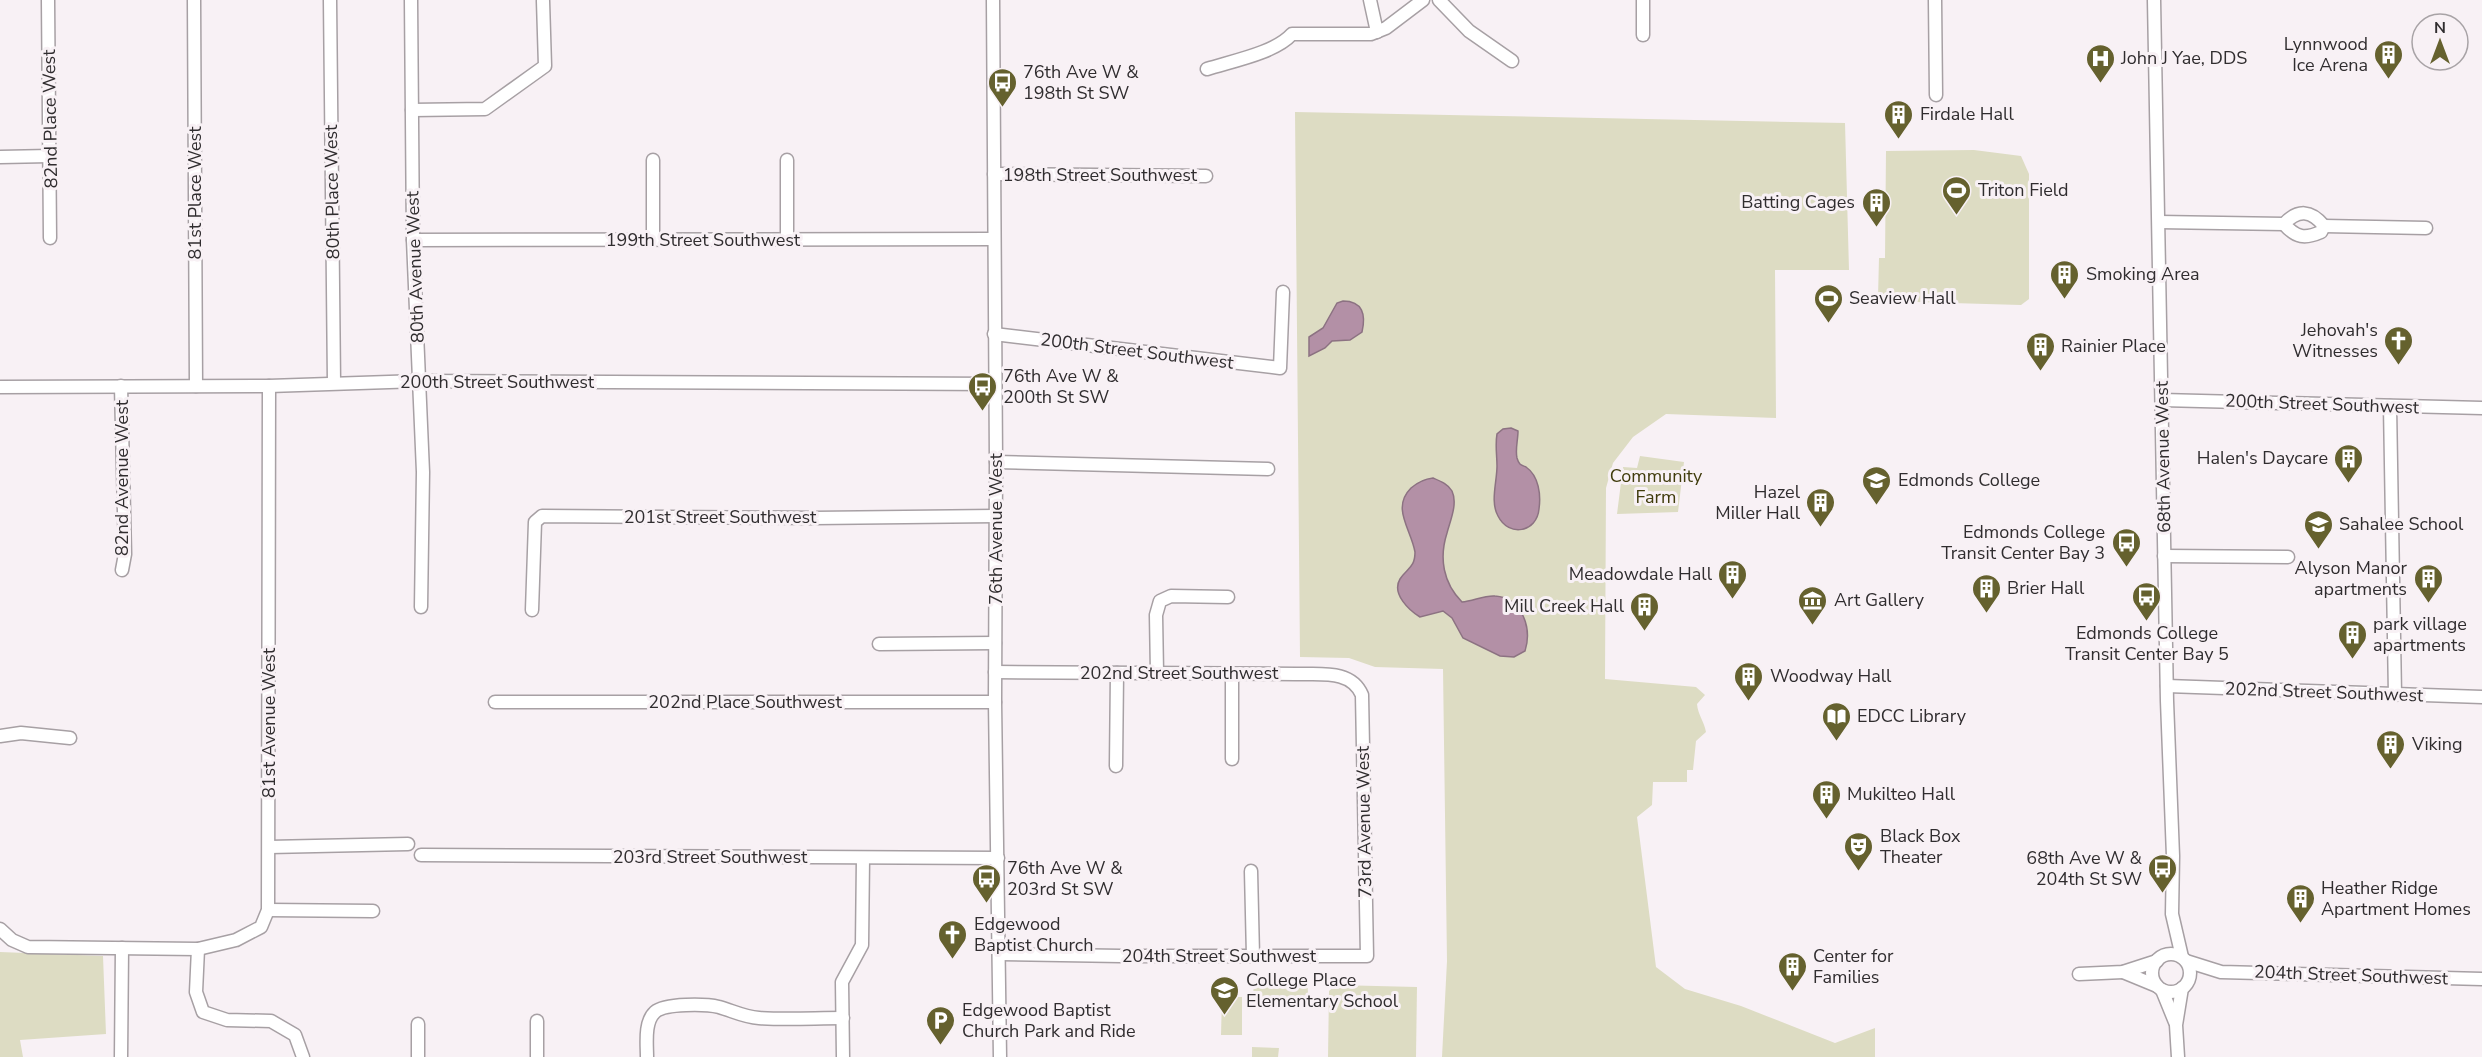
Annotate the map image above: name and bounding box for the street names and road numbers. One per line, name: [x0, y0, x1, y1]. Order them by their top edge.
street label: 82nd Place West: [37, 49, 63, 189]
street label: 80th Place West: [319, 124, 345, 259]
street label: 81st Place West: [183, 126, 207, 259]
street label: 198th Street Southwest: [1003, 163, 1198, 187]
street label: 80th Avenue West: [400, 190, 430, 343]
street label: 199th Street Southwest: [606, 228, 801, 252]
street label: 200th Street Southwest: [1039, 327, 1236, 375]
street label: 200th Street Southwest: [400, 370, 595, 394]
street label: 68th Avenue West: [2150, 380, 2176, 533]
street label: 200th Street Southwest: [2224, 389, 2420, 419]
street label: 82nd Avenue West: [110, 399, 134, 556]
street label: 76th Avenue West: [984, 452, 1008, 605]
street label: 201st Street Southwest: [624, 505, 817, 529]
street label: 81st Avenue West: [257, 647, 281, 798]
street label: 202nd Street Southwest: [1080, 661, 1279, 685]
street label: 202nd Street Southwest: [2224, 677, 2424, 707]
street label: 202nd Place Southwest: [648, 690, 842, 714]
street label: 73rd Avenue West: [1351, 745, 1377, 898]
street label: 203rd Street Southwest: [613, 845, 808, 869]
street label: 204th Street Southwest: [1122, 944, 1317, 968]
street label: 204th Street Southwest: [2253, 960, 2449, 990]

